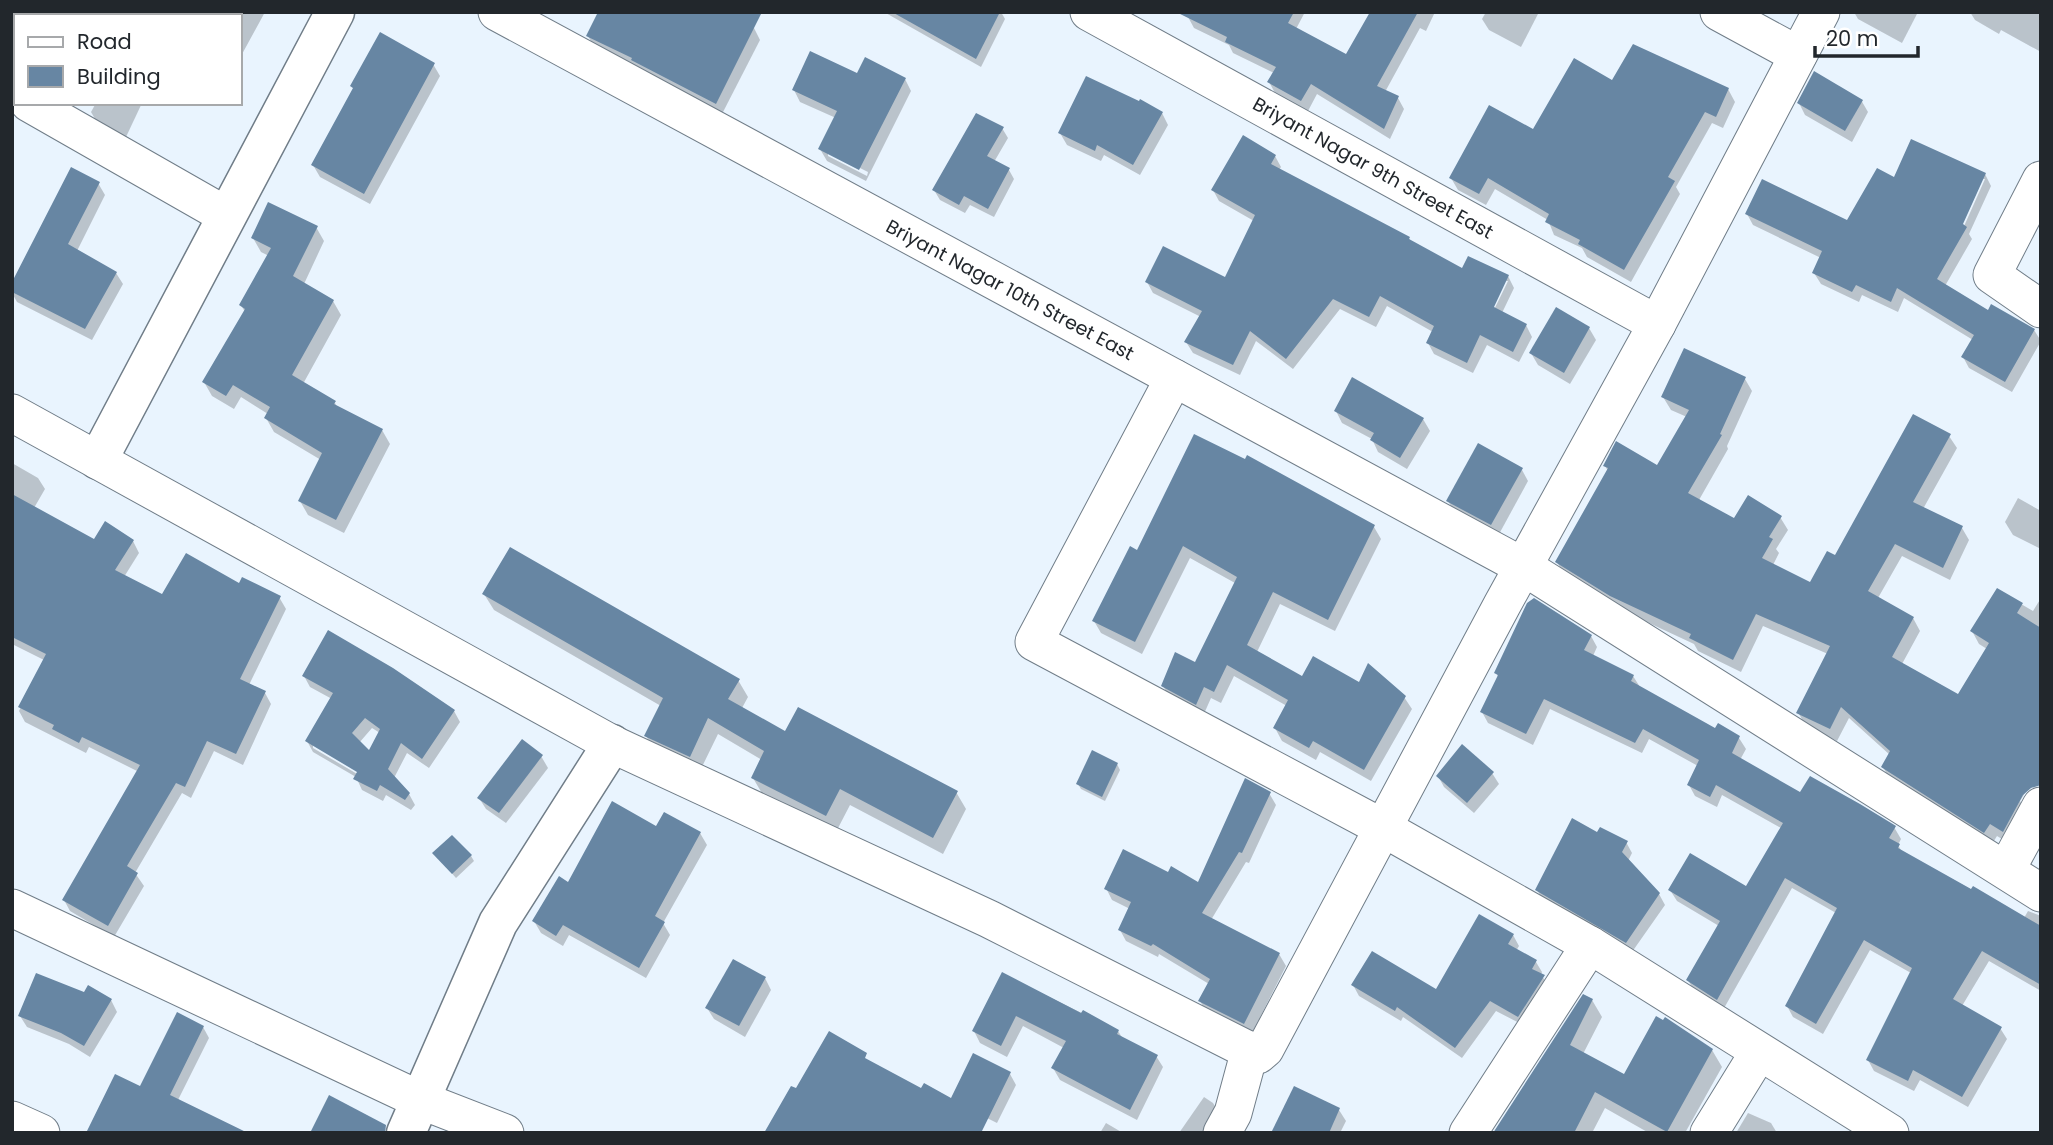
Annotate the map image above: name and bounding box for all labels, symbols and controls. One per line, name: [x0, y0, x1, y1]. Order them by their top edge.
legend: [14, 14, 242, 105]
scale bar: [1815, 14, 1918, 58]
text: 20 m: [1826, 24, 1879, 53]
text: Road: [77, 27, 132, 56]
text: Building: [77, 62, 161, 91]
street label: Briyant Nagar 9th Street East: [1248, 90, 1498, 246]
street label: Briyant Nagar 10th Street East: [881, 213, 1139, 367]

